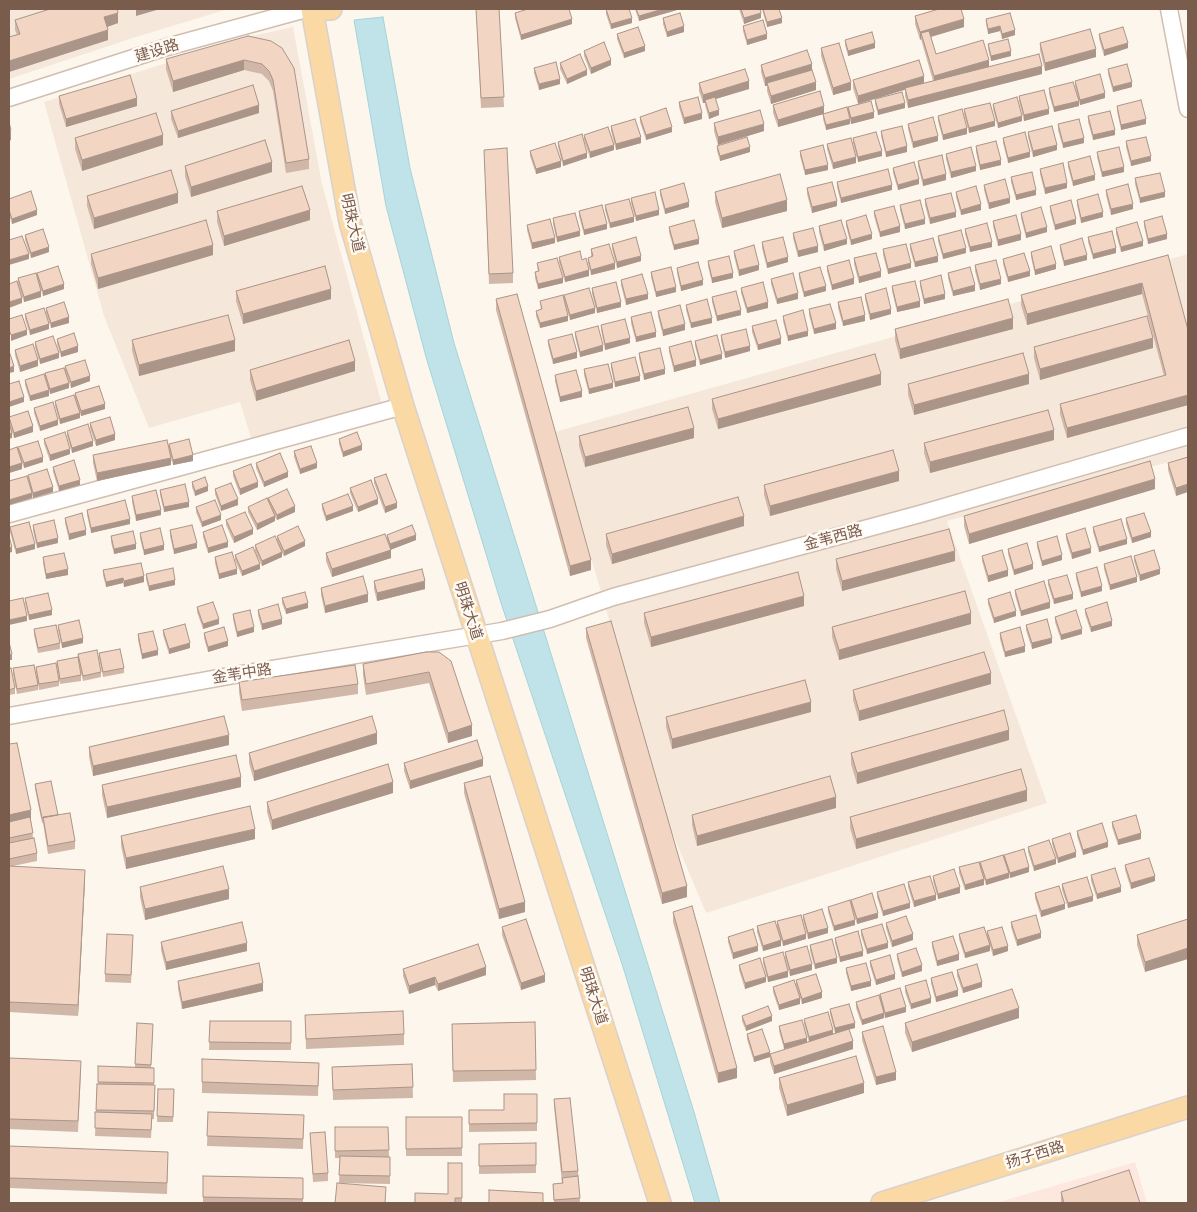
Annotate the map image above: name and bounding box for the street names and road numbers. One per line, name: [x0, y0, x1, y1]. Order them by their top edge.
street label: 建设路: [133, 36, 181, 66]
street label: 明珠大道: [336, 192, 368, 254]
street label: 金苇西路: [802, 522, 864, 554]
street label: 明珠大道: [450, 580, 486, 642]
street label: 金苇中路: [211, 660, 273, 688]
street label: 明珠大道: [575, 965, 611, 1027]
street label: 扬子西路: [1004, 1138, 1066, 1172]

